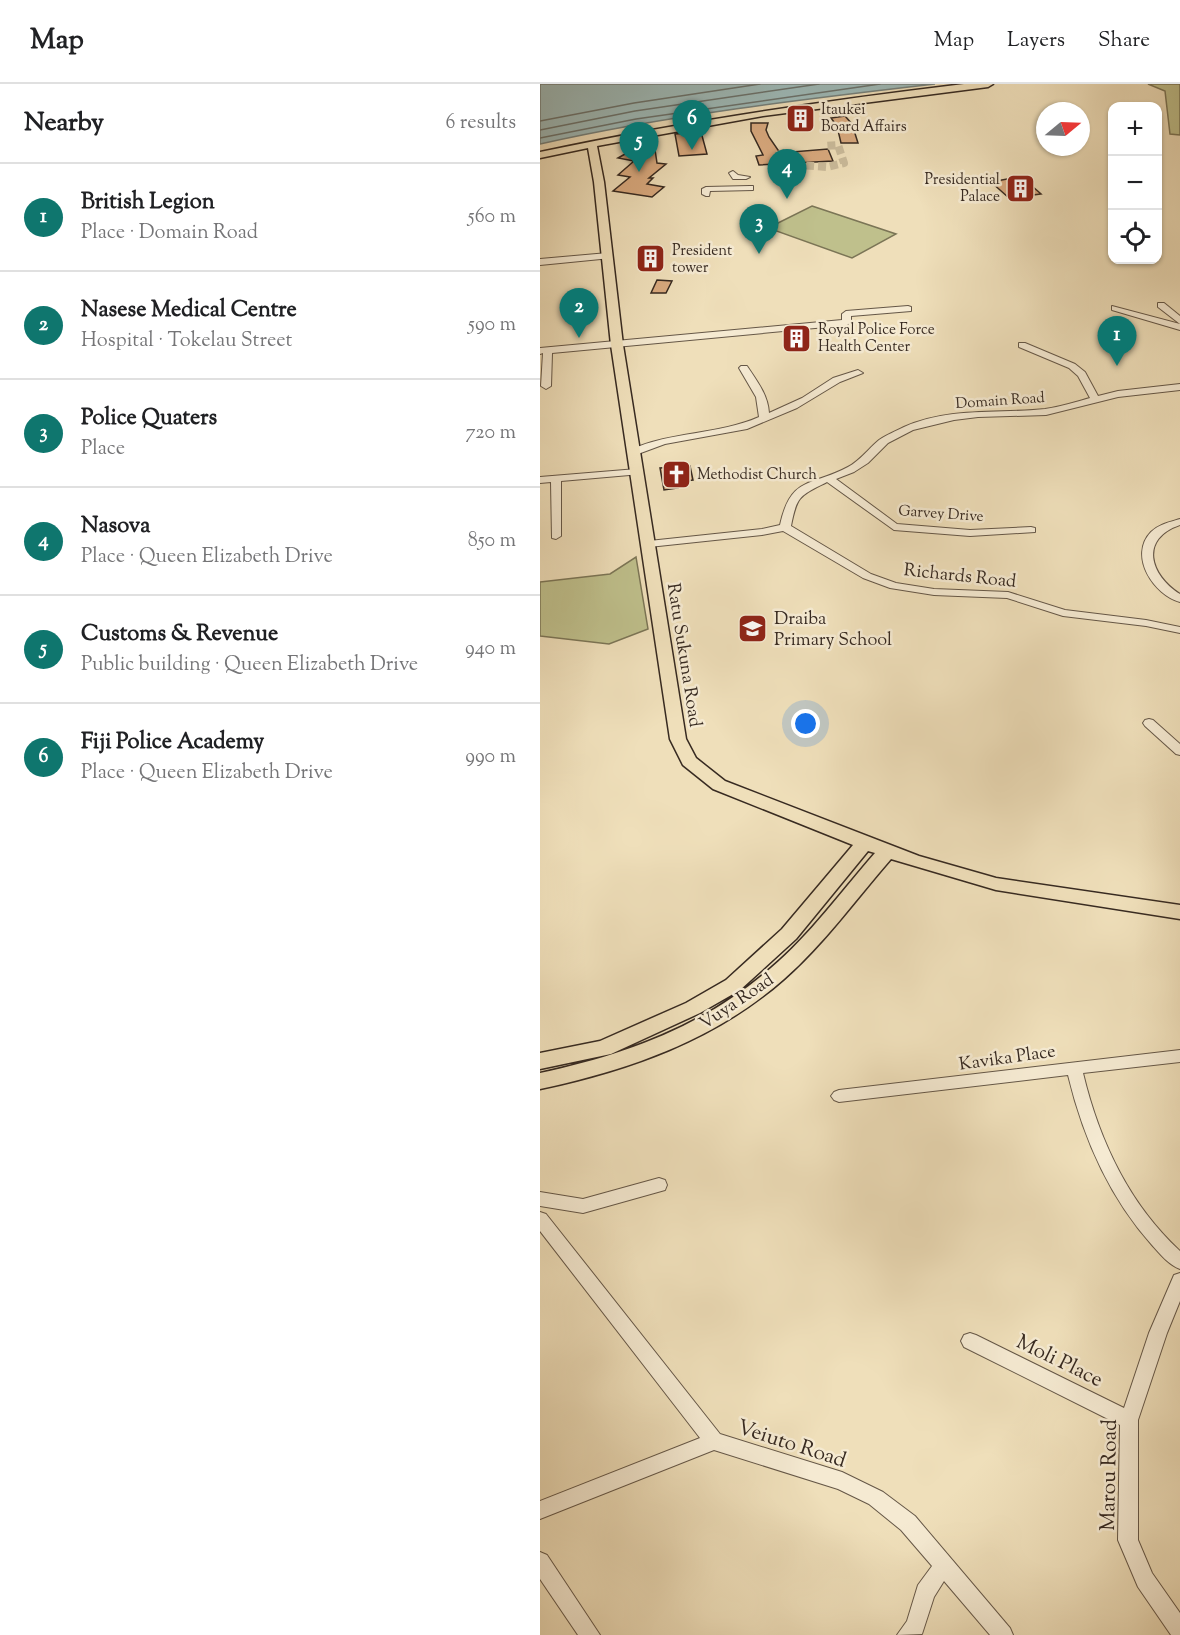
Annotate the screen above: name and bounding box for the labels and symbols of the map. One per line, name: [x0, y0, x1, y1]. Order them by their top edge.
pin: 6: [672, 100, 712, 150]
place label: Itaukei Board Affairs: [821, 100, 907, 138]
building icon: Itaukei Board Affairs: [784, 102, 816, 134]
north arrow: [1036, 102, 1090, 156]
pin: 5: [620, 122, 658, 172]
pin: 4: [768, 150, 806, 199]
place label: Presidential Palace: [925, 170, 1000, 208]
building icon: Presidential Palace: [1005, 172, 1037, 204]
pin: 3: [740, 204, 778, 254]
place label: President tower: [672, 241, 732, 279]
building icon: President tower: [635, 243, 667, 275]
pin: 2: [560, 288, 598, 338]
pin: 1: [1098, 316, 1136, 366]
place label: Royal Police Force Health Center: [818, 320, 935, 358]
building icon: Royal Police Force Health Center: [781, 322, 813, 354]
street label: Domain Road: [955, 388, 1046, 415]
church icon: Methodist Church: [660, 458, 692, 490]
place label: Methodist Church: [697, 465, 817, 486]
street label: Garvey Drive: [898, 501, 984, 528]
street label: Richards Road: [902, 558, 1017, 596]
street label: Ratu Sukuna Road: [659, 581, 707, 729]
place label: Draiba Primary School: [774, 607, 892, 654]
school or university icon: Draiba Primary School: [737, 612, 769, 644]
your location: [791, 709, 820, 738]
street label: Vuya Road: [694, 968, 780, 1037]
street label: Kavika Place: [957, 1039, 1057, 1079]
street label: Moli Place: [1011, 1328, 1108, 1396]
street label: Veiuto Road: [733, 1413, 850, 1477]
street label: Marou Road: [1094, 1419, 1126, 1531]

